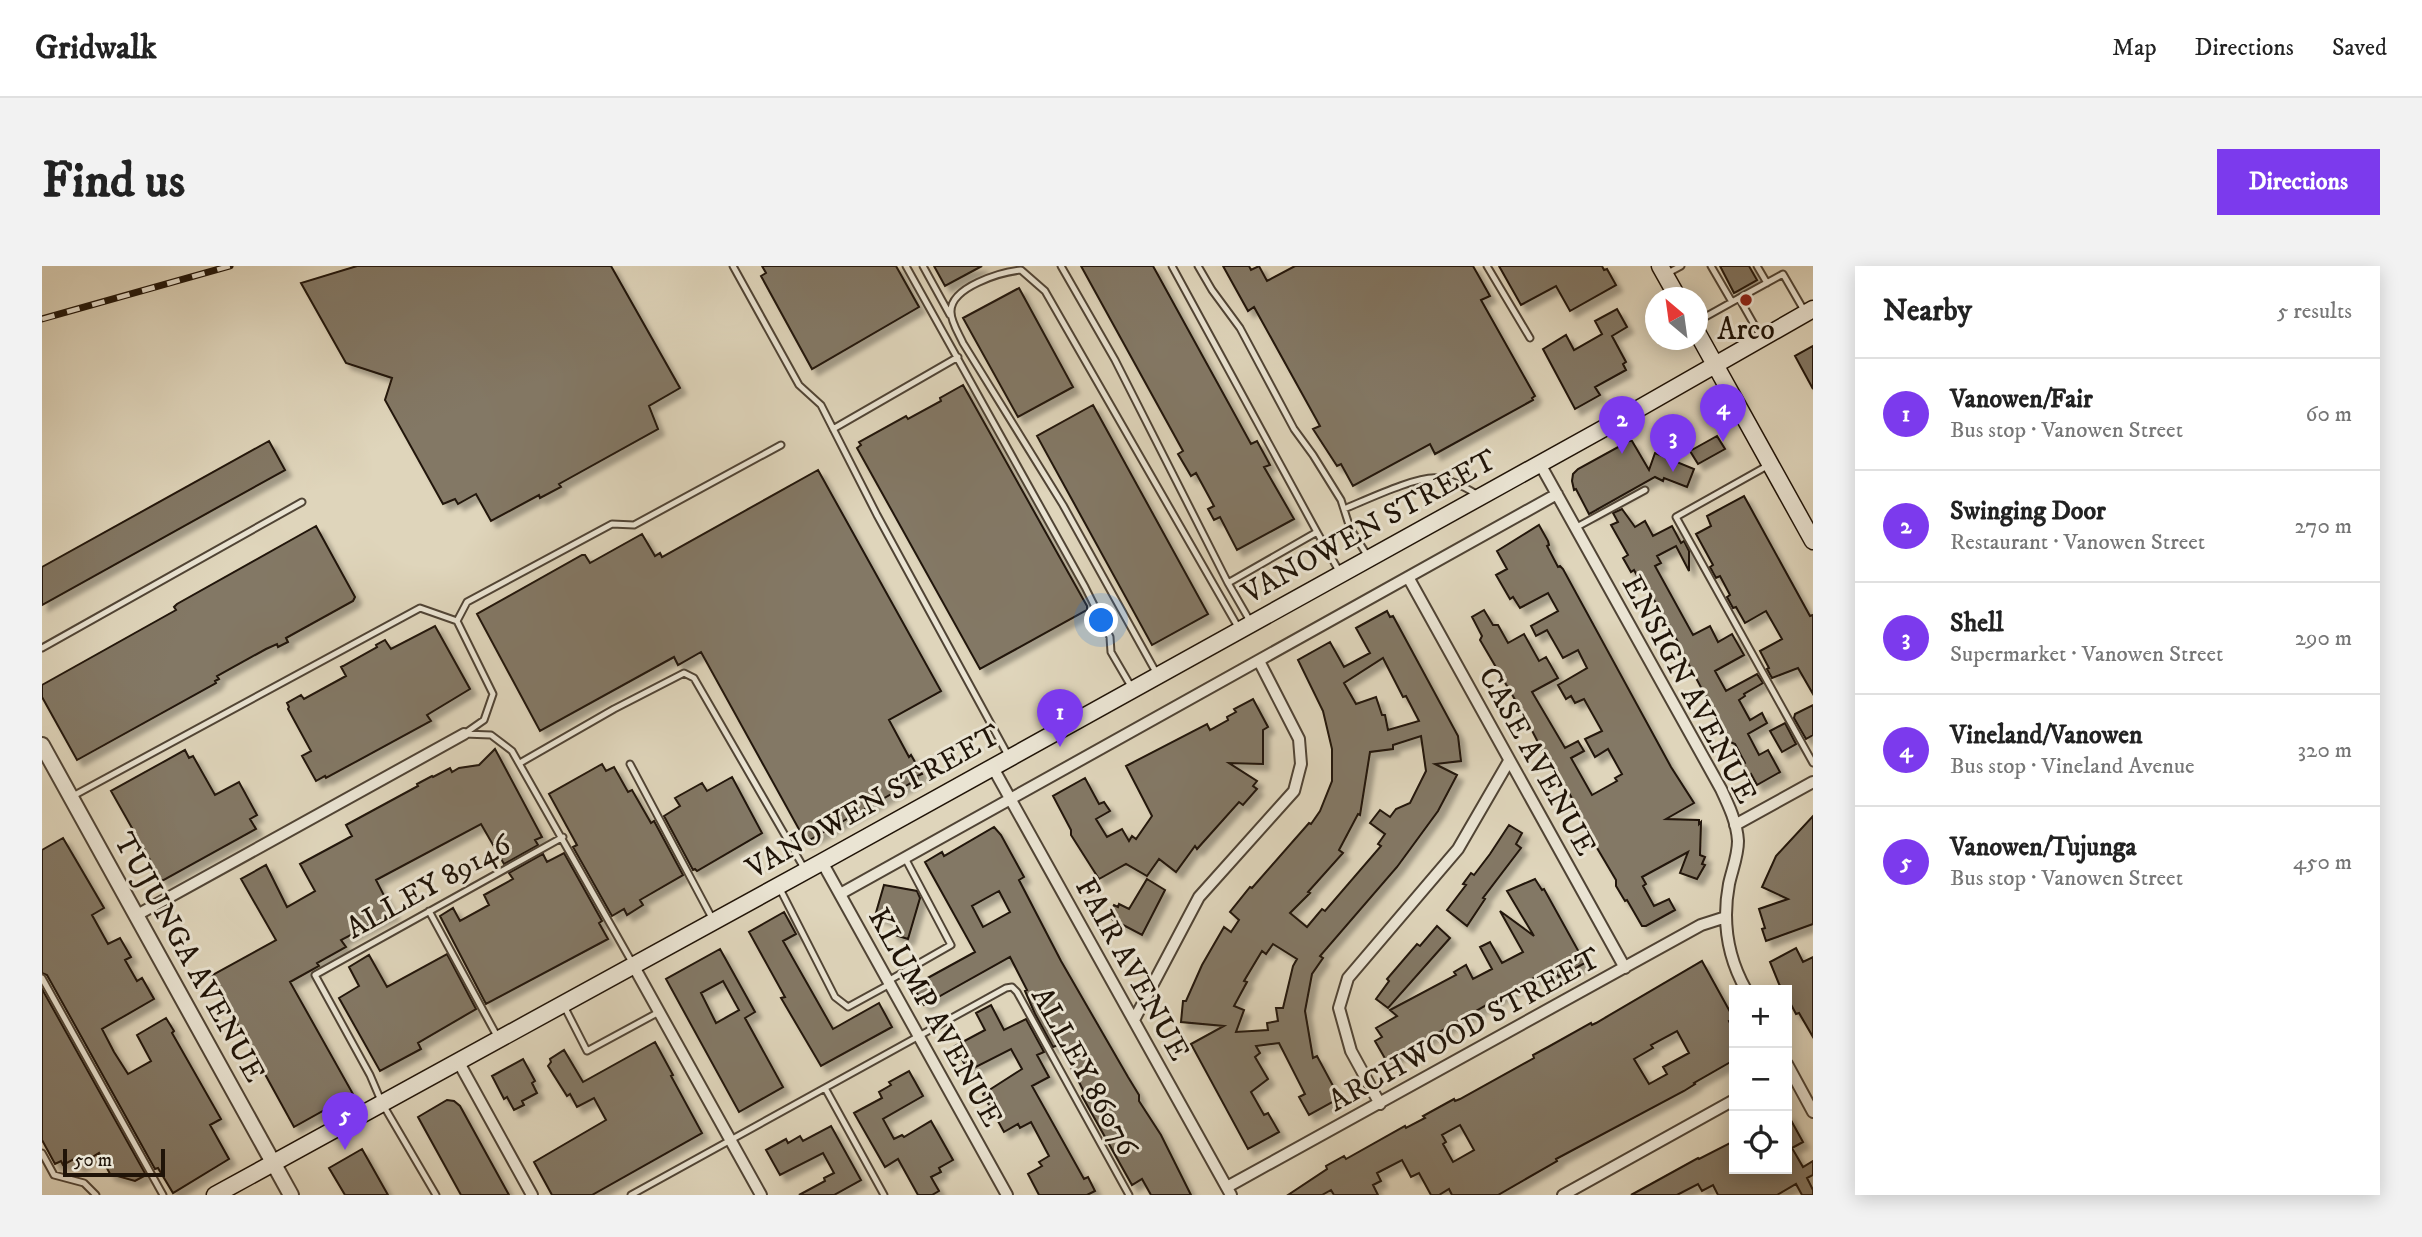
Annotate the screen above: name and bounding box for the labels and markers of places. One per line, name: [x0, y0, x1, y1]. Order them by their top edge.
marker: Arco: [1738, 292, 1754, 308]
place label: Arco: [1717, 312, 1775, 349]
pin: 4: [1700, 384, 1746, 442]
pin: 2: [1599, 396, 1645, 454]
pin: 3: [1650, 414, 1696, 472]
pin: 1: [1037, 689, 1083, 747]
pin: 5: [322, 1092, 368, 1150]

